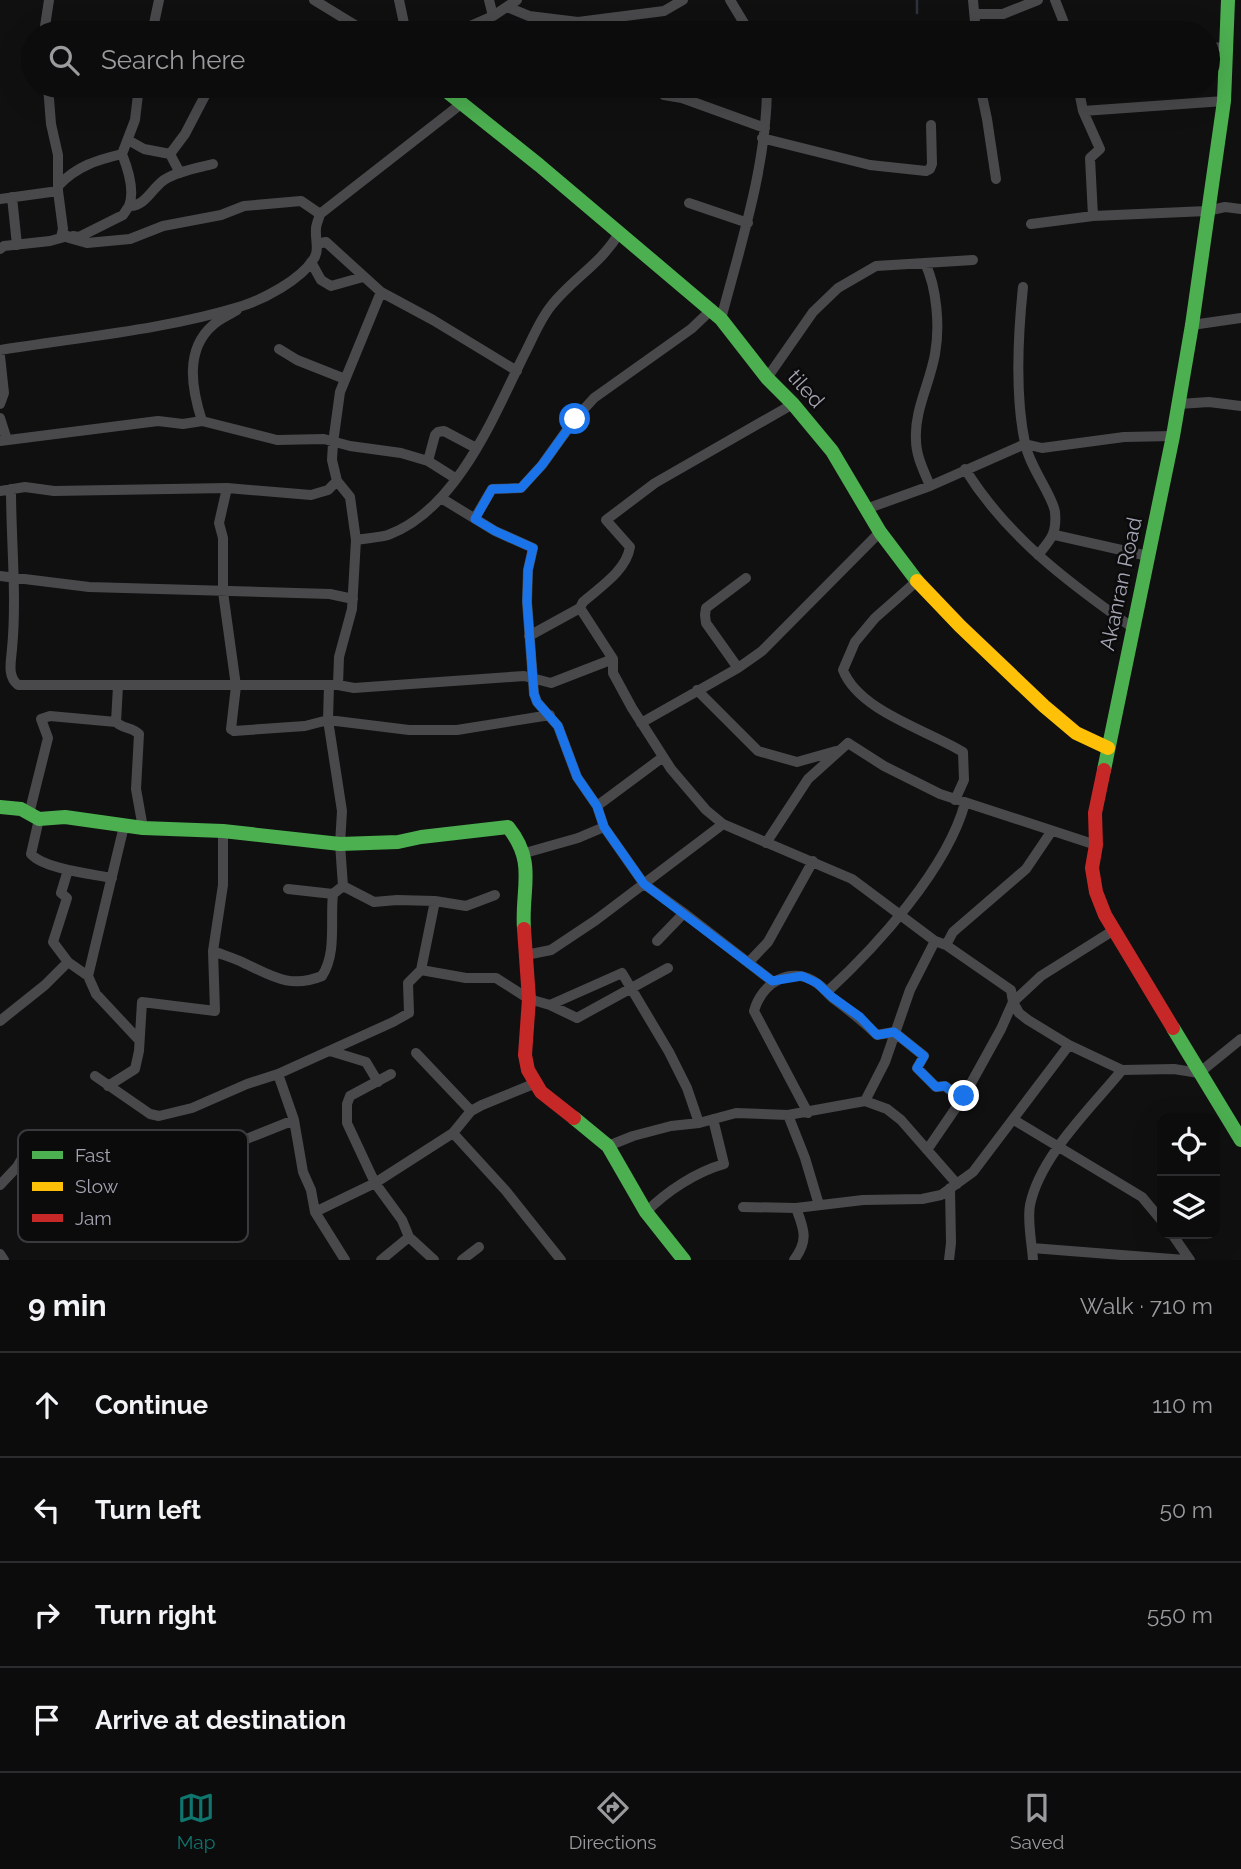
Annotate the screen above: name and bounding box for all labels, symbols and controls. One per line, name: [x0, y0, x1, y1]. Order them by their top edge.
search box: [21, 21, 1220, 98]
icon: search: [45, 41, 83, 79]
text: Search here: [101, 45, 245, 75]
street label: tiled: [783, 364, 830, 413]
route start: [559, 403, 590, 434]
street label: Akanran Road: [1094, 515, 1147, 653]
route end: [948, 1080, 979, 1111]
map controls: [1157, 1113, 1220, 1239]
button: locate: [1157, 1113, 1220, 1176]
legend: [18, 1130, 248, 1242]
text: Fast: [75, 1144, 111, 1166]
text: Slow: [75, 1175, 119, 1197]
button: layers: [1157, 1176, 1220, 1239]
text: Jam: [75, 1207, 112, 1229]
text: 9 min: [28, 1288, 107, 1323]
text: Walk · 710 m: [1080, 1292, 1213, 1319]
icon: ahead: [28, 1386, 66, 1424]
text: Continue: [95, 1390, 208, 1420]
text: 110 m: [1152, 1391, 1213, 1418]
icon: left: [28, 1491, 66, 1529]
text: Turn left: [95, 1495, 201, 1525]
text: 50 m: [1159, 1496, 1213, 1523]
icon: right: [28, 1596, 66, 1634]
text: Turn right: [95, 1600, 216, 1630]
text: 550 m: [1147, 1601, 1213, 1628]
icon: arrive: [28, 1701, 66, 1739]
text: Arrive at destination: [95, 1705, 346, 1735]
tab: Map: [177, 1789, 215, 1853]
tab: Directions: [569, 1789, 657, 1853]
tab: Saved: [1010, 1789, 1064, 1853]

